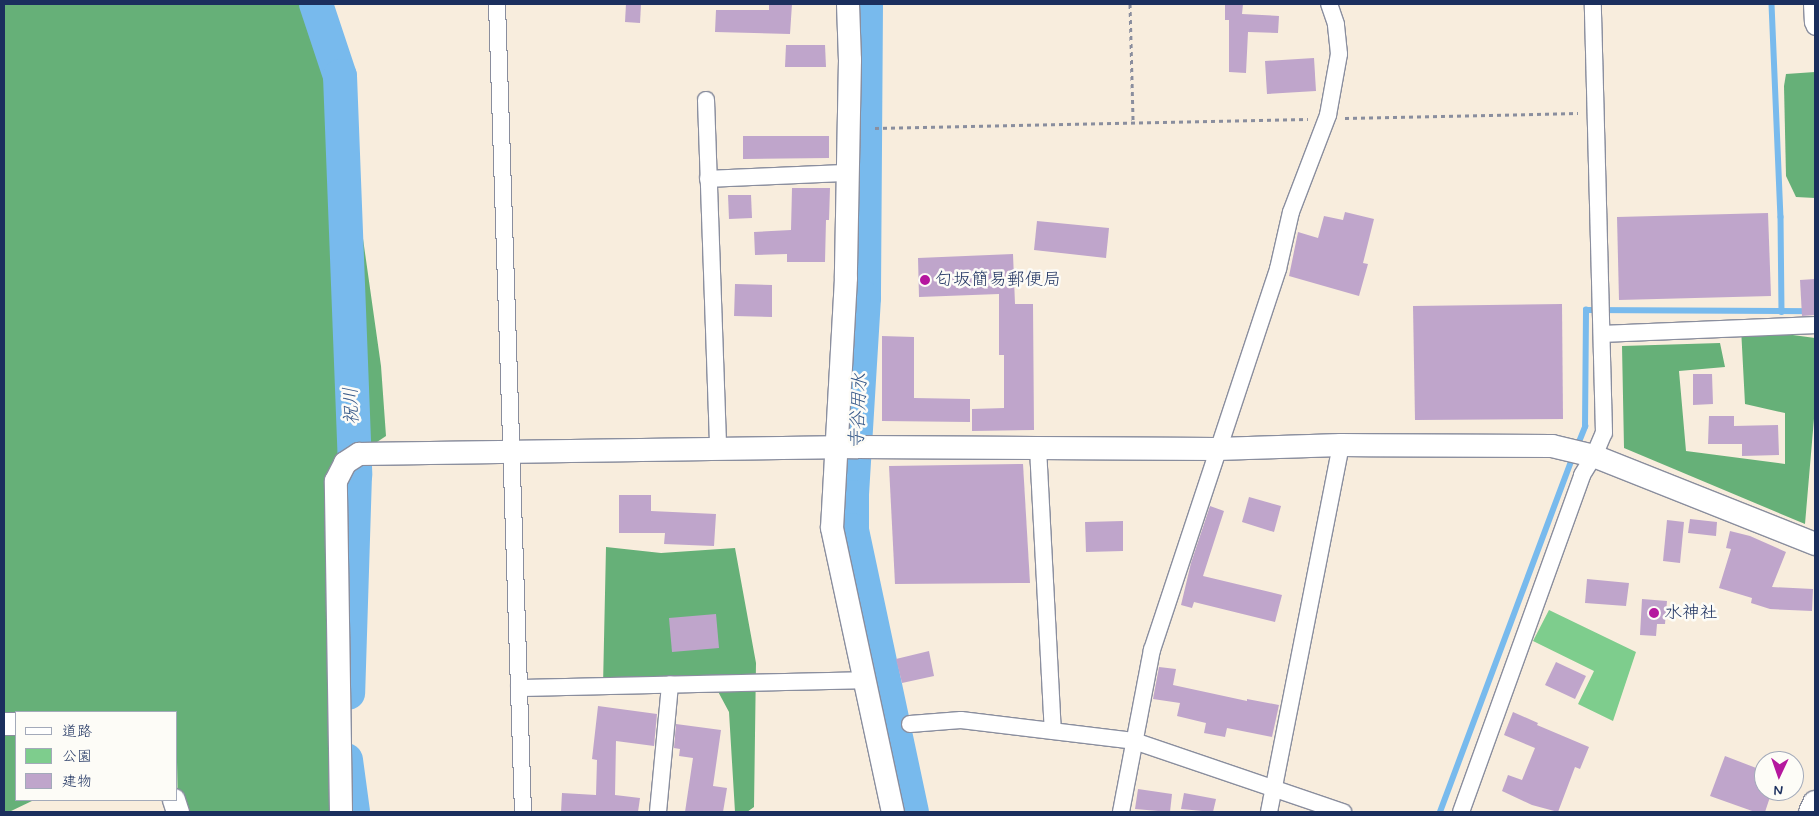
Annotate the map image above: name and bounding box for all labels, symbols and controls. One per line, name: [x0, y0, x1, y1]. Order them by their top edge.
place label: 匂坂簡易郵便局: [935, 269, 1061, 291]
marker: 匂坂簡易郵便局: [919, 274, 931, 286]
water label: 寺谷用水: [846, 372, 872, 450]
water label: 祝川: [340, 387, 364, 425]
place label: 水神社: [1664, 602, 1718, 624]
marker: 水神社: [1648, 607, 1660, 619]
legend: [15, 711, 178, 801]
text: 道路: [62, 722, 92, 742]
text: 公園: [62, 747, 92, 767]
north arrow: [1754, 751, 1804, 801]
text: 建物: [62, 772, 92, 792]
text: N: [1773, 781, 1783, 799]

